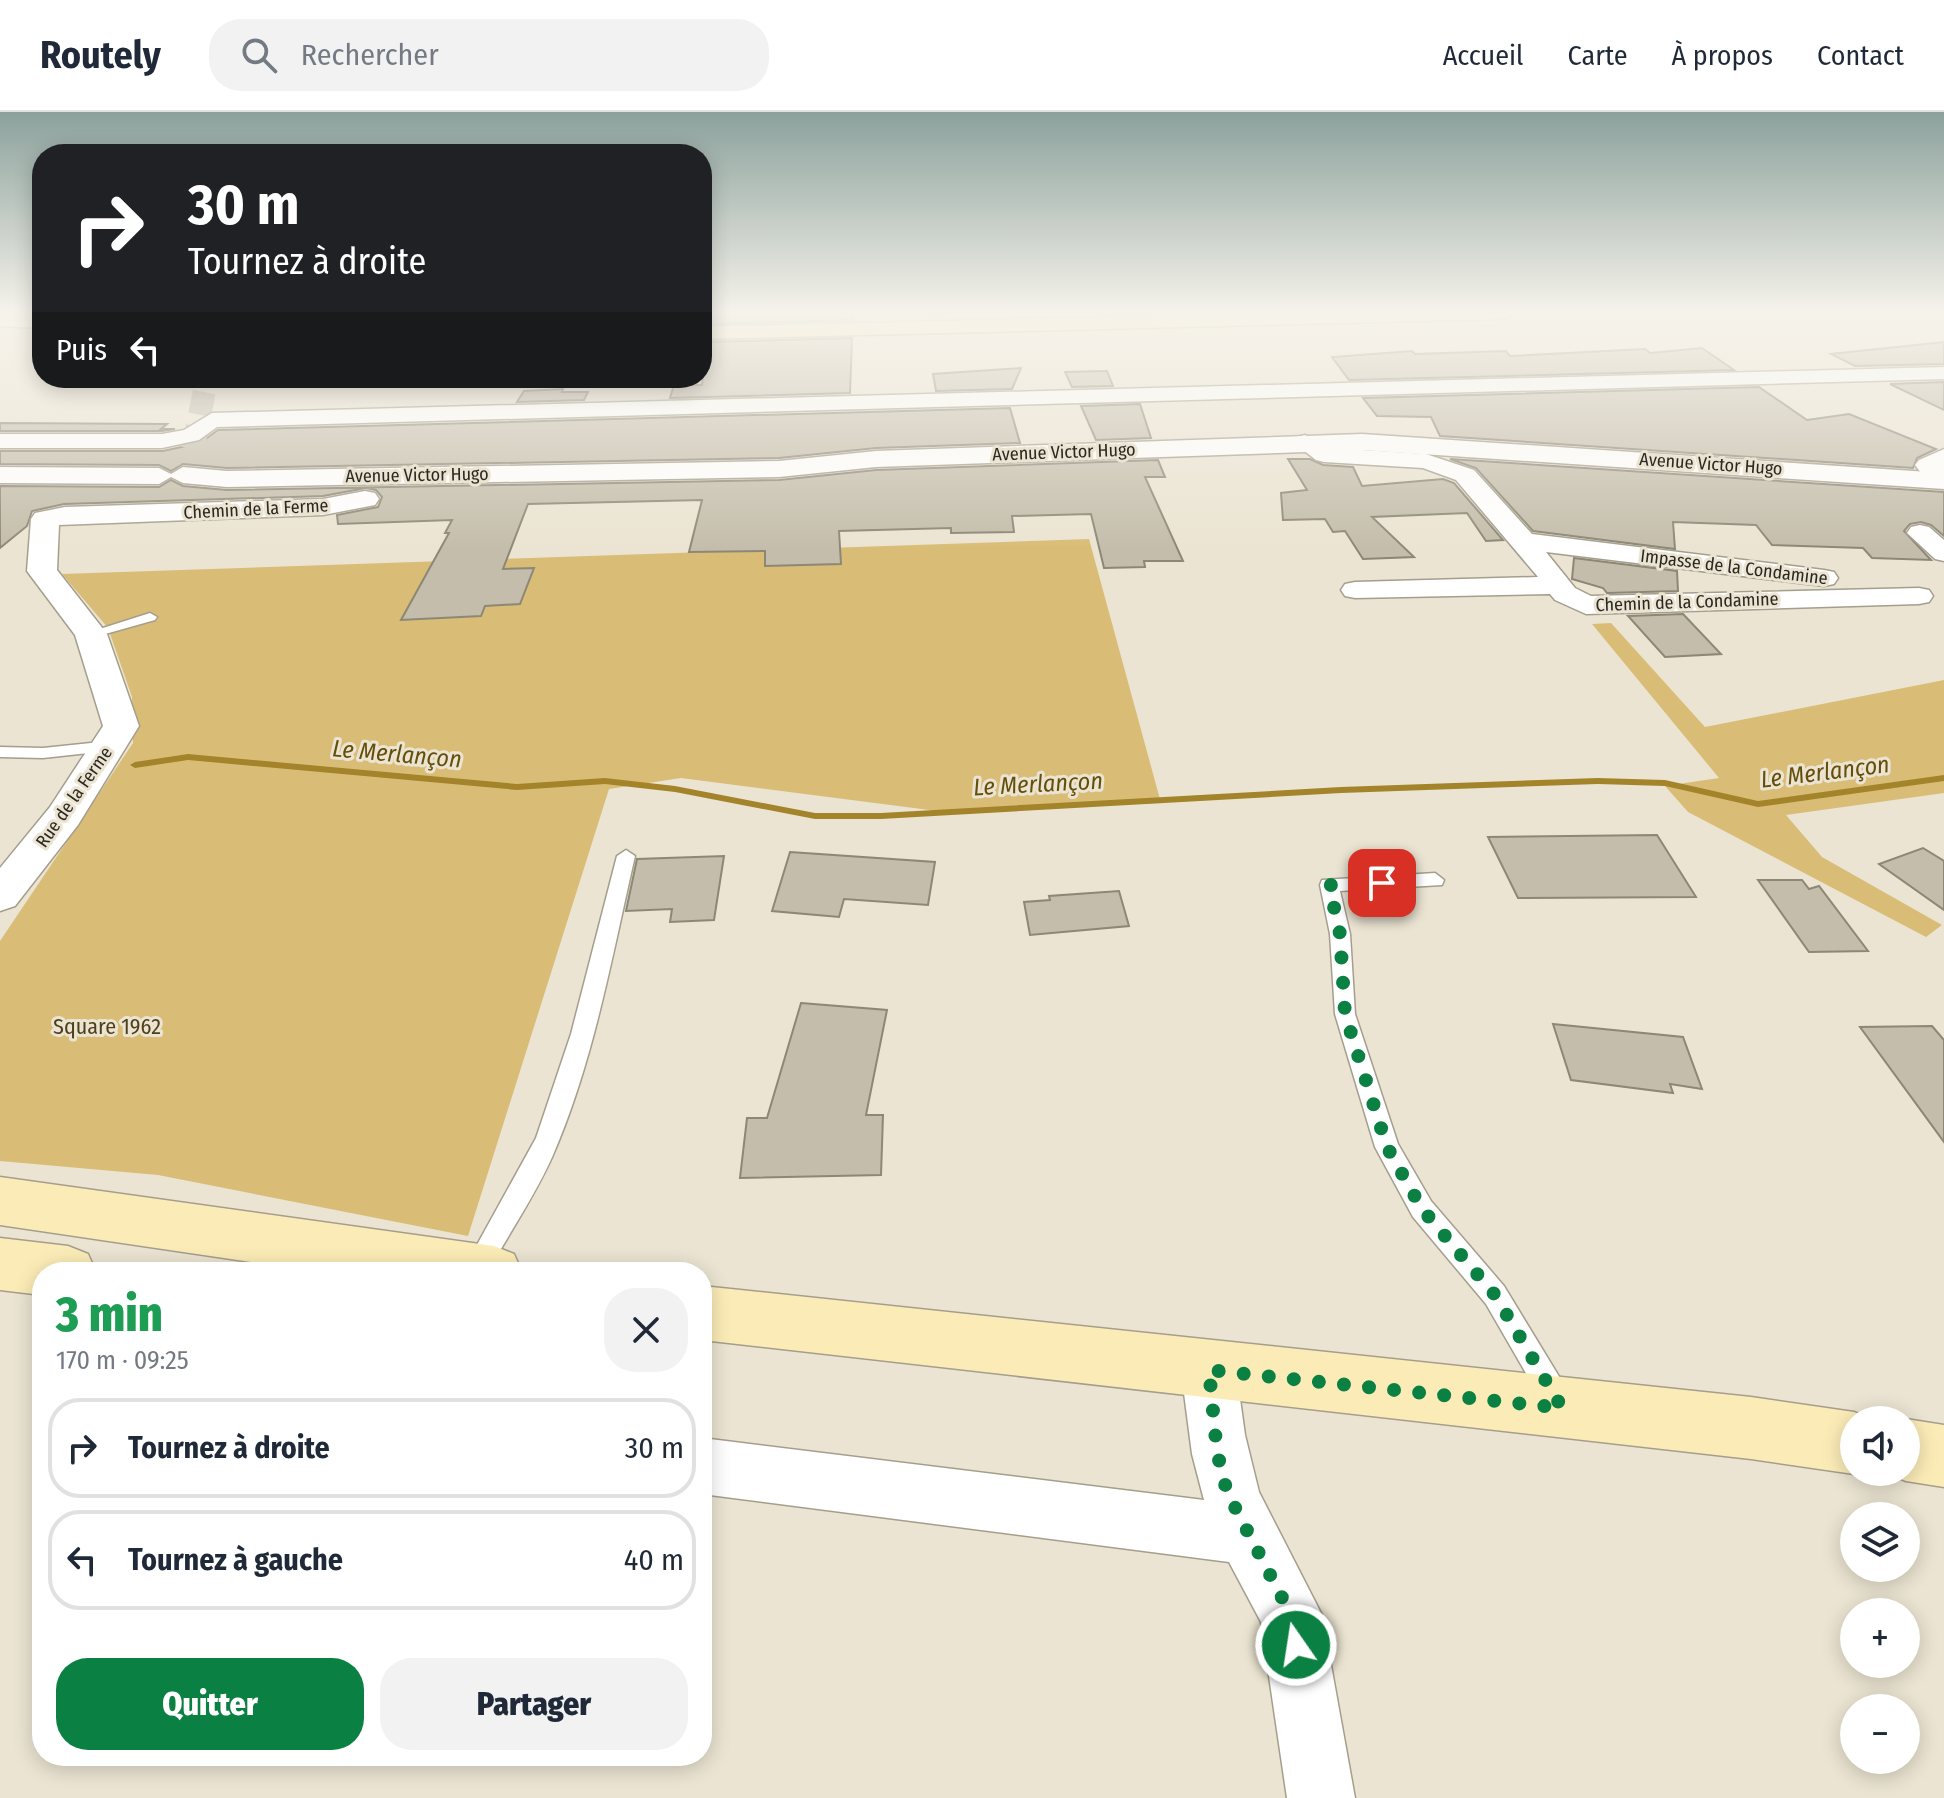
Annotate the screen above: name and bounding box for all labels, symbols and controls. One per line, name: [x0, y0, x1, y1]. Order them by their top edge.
search box: [209, 19, 769, 91]
text: Routely: [40, 32, 161, 78]
icon: search: [237, 33, 281, 77]
text: Rechercher: [301, 37, 439, 73]
text: Accueil: [1443, 39, 1524, 72]
text: Carte: [1568, 39, 1628, 72]
text: À propos: [1672, 39, 1773, 72]
text: Contact: [1817, 39, 1904, 72]
text: 30 m: [188, 172, 299, 239]
icon: right: [56, 176, 160, 280]
text: Tournez à droite: [188, 240, 426, 284]
icon: left: [123, 328, 167, 372]
text: Puis: [56, 332, 107, 368]
street label: Avenue Victor Hugo: [992, 439, 1136, 465]
street label: Avenue Victor Hugo: [1639, 448, 1783, 480]
street label: Avenue Victor Hugo: [345, 463, 489, 487]
street label: Chemin de la Ferme: [183, 494, 329, 524]
street label: Impasse de la Condamine: [1639, 545, 1829, 589]
street label: Chemin de la Condamine: [1595, 588, 1779, 616]
water label: Le Merlançon: [331, 734, 463, 774]
street label: Rue de la Ferme: [31, 742, 117, 852]
water label: Le Merlançon: [1759, 750, 1891, 794]
water label: Le Merlançon: [973, 767, 1103, 801]
pin: [1348, 849, 1416, 917]
icon: arrive: [1360, 861, 1404, 905]
park label: Square 1962: [53, 1013, 161, 1040]
text: 3 min: [56, 1286, 163, 1344]
button: close: [604, 1288, 688, 1372]
text: 170 m · 09:25: [56, 1345, 189, 1376]
map controls: [1840, 1406, 1920, 1774]
button: sound: [1840, 1406, 1920, 1486]
icon: right: [60, 1426, 104, 1470]
text: Tournez à droite: [128, 1430, 330, 1466]
text: 30 m: [625, 1430, 684, 1466]
button: layers: [1840, 1502, 1920, 1582]
icon: left: [60, 1538, 104, 1582]
text: Tournez à gauche: [128, 1542, 343, 1578]
text: 40 m: [624, 1542, 684, 1578]
button: +: [1840, 1598, 1920, 1678]
position arrow: [1254, 1603, 1338, 1687]
button: Quitter: [56, 1658, 364, 1750]
button: Partager: [380, 1658, 688, 1750]
button: −: [1840, 1694, 1920, 1774]

